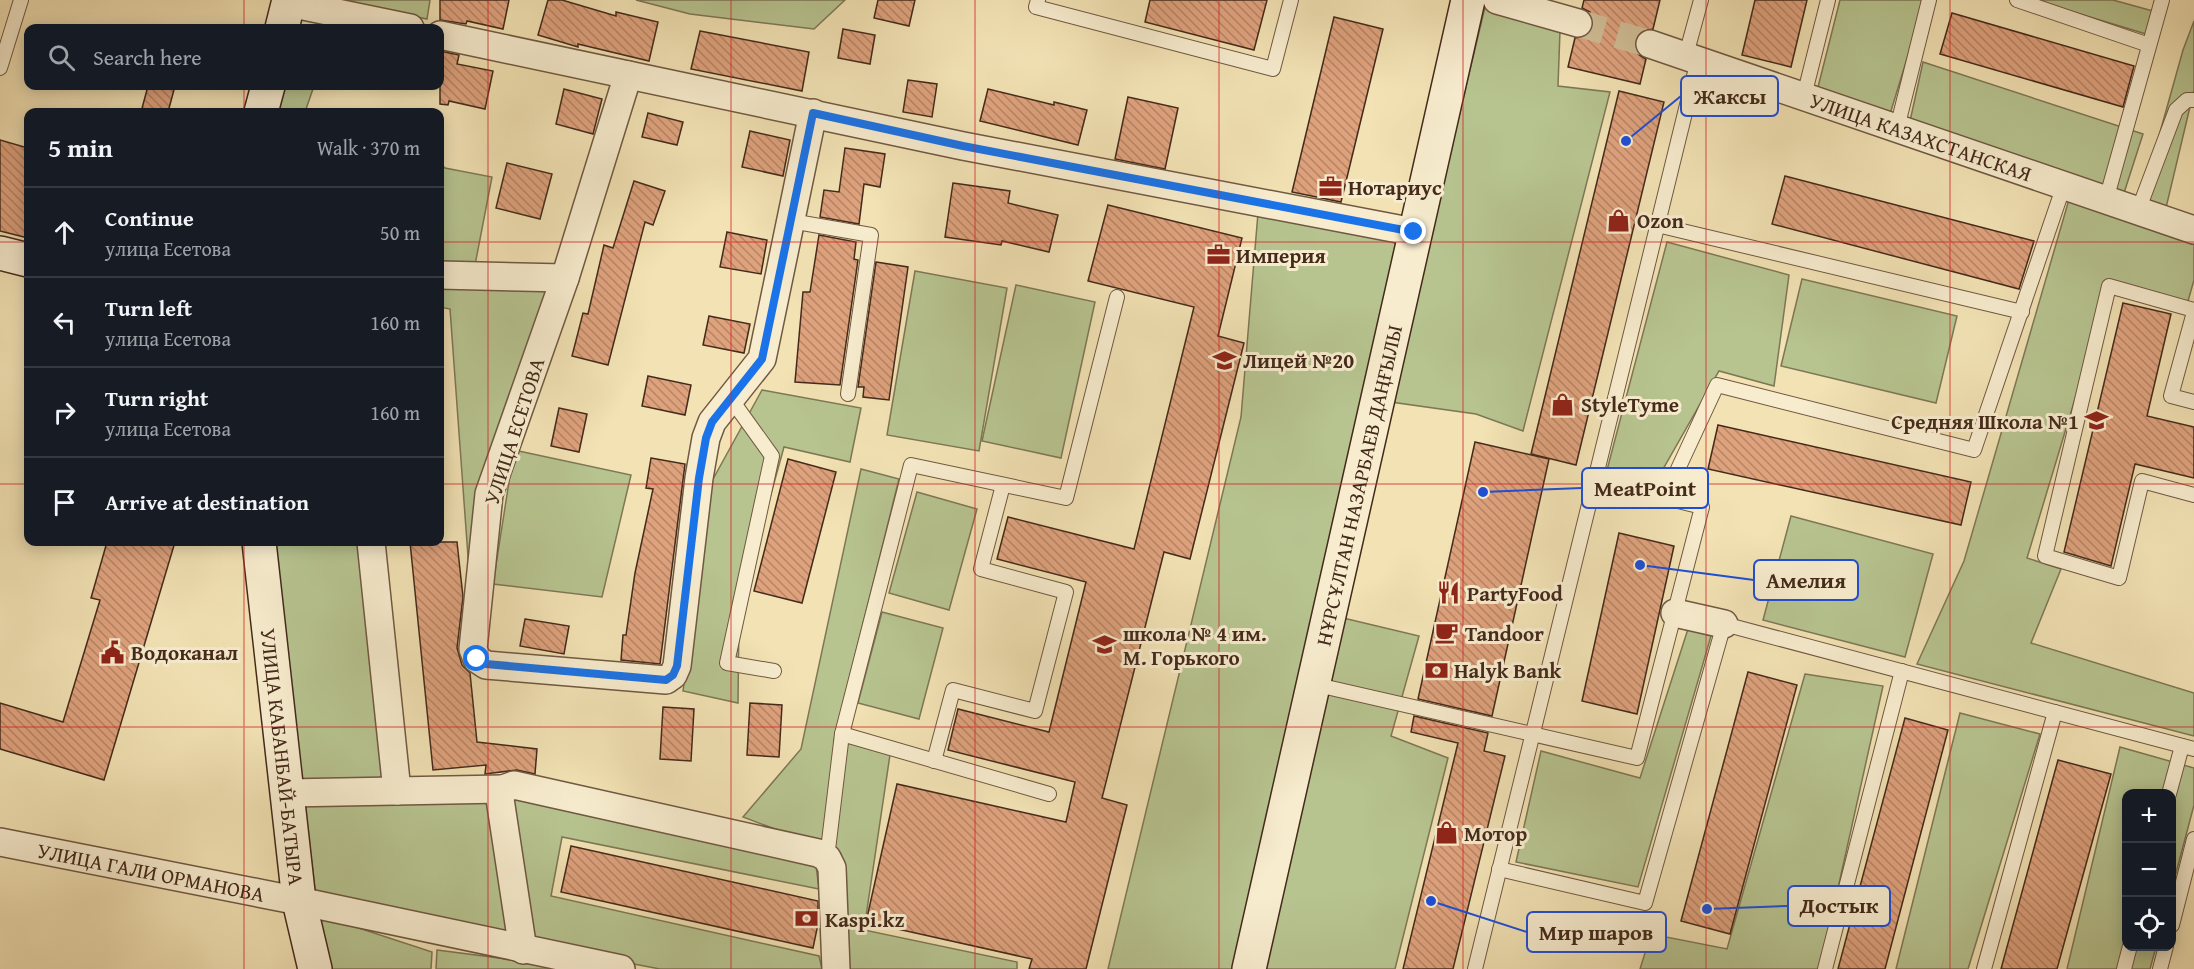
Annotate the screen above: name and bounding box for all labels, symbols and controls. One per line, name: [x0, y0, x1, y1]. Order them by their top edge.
search box: [24, 24, 444, 90]
icon: search: [45, 41, 78, 74]
text: Search here: [93, 41, 202, 73]
callout: Жаксы: [1681, 76, 1778, 116]
text: Жаксы: [1693, 80, 1766, 112]
street label: УЛИЦА КАЗАХСТАНСКАЯ: [1805, 84, 2036, 189]
text: 5 min: [48, 128, 113, 167]
text: Walk · 370 m: [317, 133, 420, 162]
place label: Нотариус: [1348, 172, 1442, 203]
office icon: Нотариус: [1317, 174, 1343, 200]
text: Continue: [105, 202, 194, 234]
place label: Ozon: [1637, 205, 1684, 236]
shop icon: Ozon: [1606, 207, 1632, 233]
icon: ahead: [48, 216, 81, 249]
text: 50 m: [380, 218, 420, 247]
route end: [1400, 218, 1426, 244]
text: улица Есетова: [105, 234, 231, 263]
place label: Империя: [1236, 240, 1326, 271]
office icon: Империя: [1205, 242, 1231, 268]
text: Turn left: [105, 292, 192, 324]
icon: left: [48, 306, 81, 339]
text: 160 m: [370, 308, 420, 337]
street label: НҰРСҰЛТАН НАЗАРБАЕВ ДАҢҒЫЛЫ: [1307, 322, 1410, 649]
text: улица Есетова: [105, 324, 231, 353]
place label: Лицей №20: [1243, 345, 1354, 376]
school or university icon: Лицей №20: [1212, 347, 1238, 373]
street label: УЛИЦА ЕСЕТОВА: [476, 353, 552, 509]
text: Turn right: [105, 382, 208, 414]
place label: StyleTyme: [1581, 389, 1679, 420]
shop icon: StyleTyme: [1550, 391, 1576, 417]
icon: right: [48, 396, 81, 429]
text: 160 m: [370, 398, 420, 427]
place label: Средняя Школа №1: [1891, 406, 2079, 437]
school or university icon: Средняя Школа №1: [2084, 408, 2110, 434]
text: улица Есетова: [105, 414, 231, 443]
callout: MeatPoint: [1582, 468, 1708, 508]
text: MeatPoint: [1594, 472, 1697, 504]
icon: arrive: [48, 486, 81, 519]
text: Arrive at destination: [105, 486, 309, 518]
callout: Амелия: [1754, 560, 1858, 600]
text: Амелия: [1766, 564, 1846, 596]
place label: PartyFood: [1467, 578, 1563, 609]
restaurant icon: PartyFood: [1436, 580, 1462, 606]
place label: школа № 4 им. М. Горького: [1123, 618, 1267, 673]
place label: Tandoor: [1465, 618, 1544, 649]
cafe icon: Tandoor: [1434, 620, 1460, 646]
street label: УЛИЦА КАБАНБАЙ-БАТЫРА: [253, 627, 313, 887]
school or university icon: школа № 4 им. М. Горького: [1092, 632, 1118, 658]
place label: Водоканал: [131, 637, 238, 668]
public building icon: Водоканал: [100, 639, 126, 665]
route start: [463, 645, 489, 671]
place label: Halyk Bank: [1454, 655, 1562, 686]
bank icon: Halyk Bank: [1423, 657, 1449, 683]
map controls: [2122, 789, 2176, 951]
button: +: [2122, 789, 2176, 843]
place label: Мотор: [1464, 818, 1527, 849]
shop icon: Мотор: [1433, 820, 1459, 846]
street label: УЛИЦА ГАЛИ ОРМАНОВА: [35, 834, 268, 909]
button: −: [2122, 843, 2176, 897]
callout: Достык: [1788, 886, 1890, 926]
text: Достык: [1799, 889, 1879, 921]
button: locate: [2122, 897, 2176, 951]
place label: Kaspi.kz: [825, 904, 904, 935]
bank icon: Kaspi.kz: [794, 906, 820, 932]
callout: Мир шаров: [1527, 912, 1666, 952]
text: Мир шаров: [1539, 916, 1653, 948]

